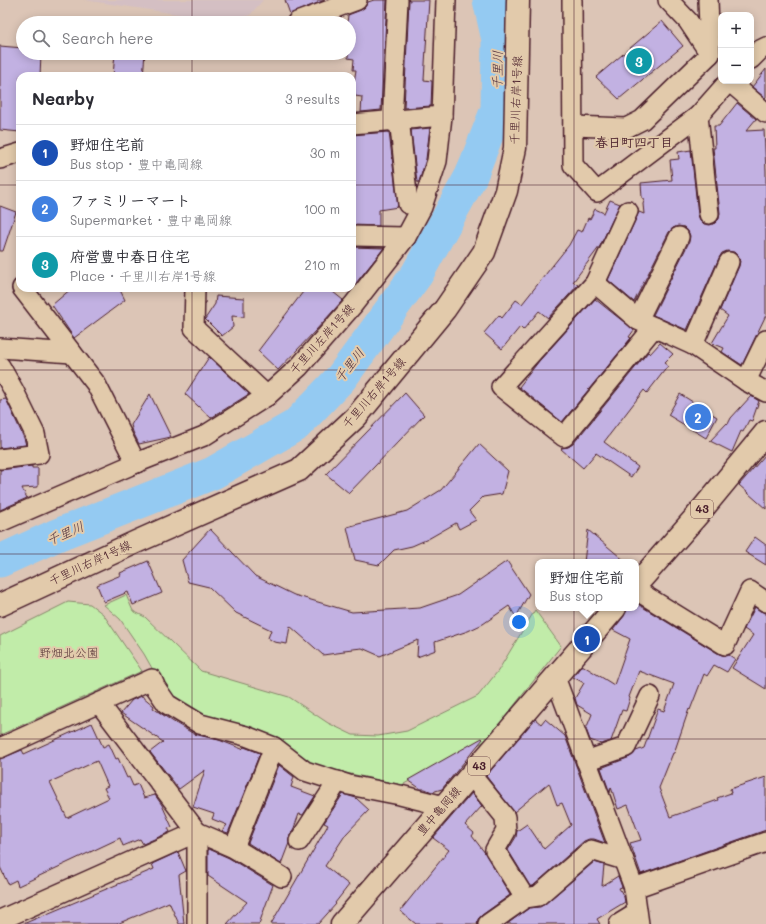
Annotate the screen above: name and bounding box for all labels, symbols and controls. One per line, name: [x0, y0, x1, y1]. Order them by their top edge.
map controls: [718, 12, 754, 84]
button: +: [718, 12, 754, 48]
search box: [16, 16, 356, 60]
icon: search: [30, 27, 52, 49]
text: Search here: [62, 28, 153, 48]
pin: 3: [626, 46, 652, 76]
button: −: [718, 48, 754, 84]
water label: 千里川: [488, 50, 505, 90]
street label: 千里川右岸1号線: [505, 55, 525, 145]
text: Nearby: [32, 87, 94, 109]
text: 3 results: [285, 90, 340, 107]
district label: 春日町四丁目: [595, 133, 673, 150]
text: 野畑住宅前: [70, 134, 145, 154]
text: 1: [42, 144, 48, 161]
text: 30 m: [310, 144, 340, 161]
text: Bus stop · 豊中亀岡線: [70, 155, 202, 172]
text: ファミリーマート: [70, 190, 191, 210]
text: 2: [41, 200, 49, 217]
text: 100 m: [304, 200, 340, 217]
text: Supermarket · 豊中亀岡線: [70, 211, 232, 228]
text: 府営豊中春日住宅: [70, 246, 190, 266]
text: 3: [41, 256, 49, 273]
text: 210 m: [304, 256, 340, 273]
text: Place · 千里川右岸1号線: [70, 267, 216, 284]
street label: 千里川左岸1号線: [287, 301, 357, 377]
water label: 千里川: [331, 345, 367, 385]
street label: 千里川右岸1号線: [338, 353, 409, 431]
pin: 2: [685, 402, 711, 432]
road number: 43: [691, 500, 713, 518]
water label: 千里川: [44, 517, 86, 548]
street label: 千里川右岸1号線: [46, 536, 133, 588]
popup: [535, 559, 639, 611]
text: 野畑住宅前: [549, 567, 625, 587]
text: Bus stop: [549, 587, 603, 604]
your location: [509, 612, 529, 632]
pin: 1: [574, 624, 600, 654]
park label: 野畑北公園: [39, 644, 99, 660]
road number: 43: [468, 757, 490, 775]
street label: 豊中亀岡線: [413, 782, 464, 838]

